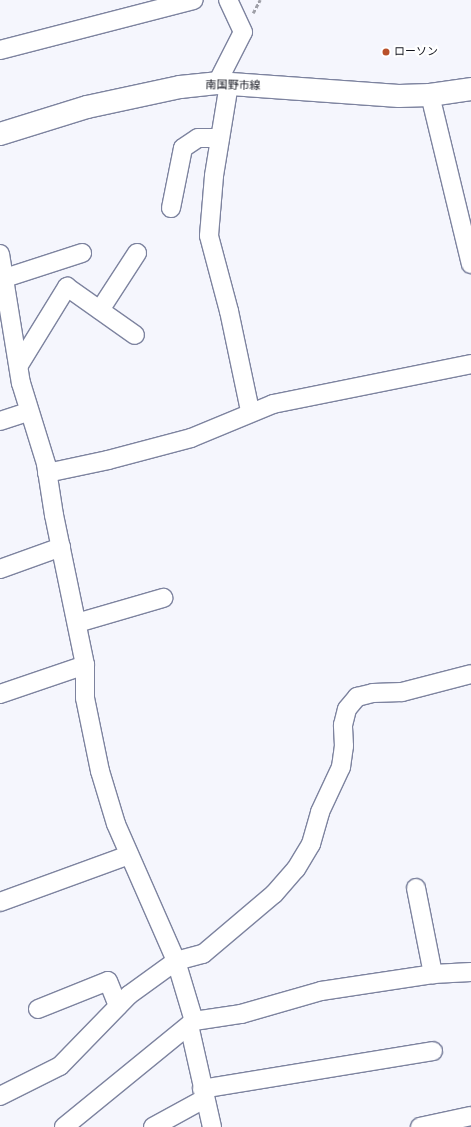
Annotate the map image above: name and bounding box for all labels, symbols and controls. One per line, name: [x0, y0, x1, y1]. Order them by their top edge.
place label: ローソン: [394, 45, 438, 59]
marker: ローソン: [381, 47, 391, 57]
street label: 南国野市線: [205, 79, 261, 93]

